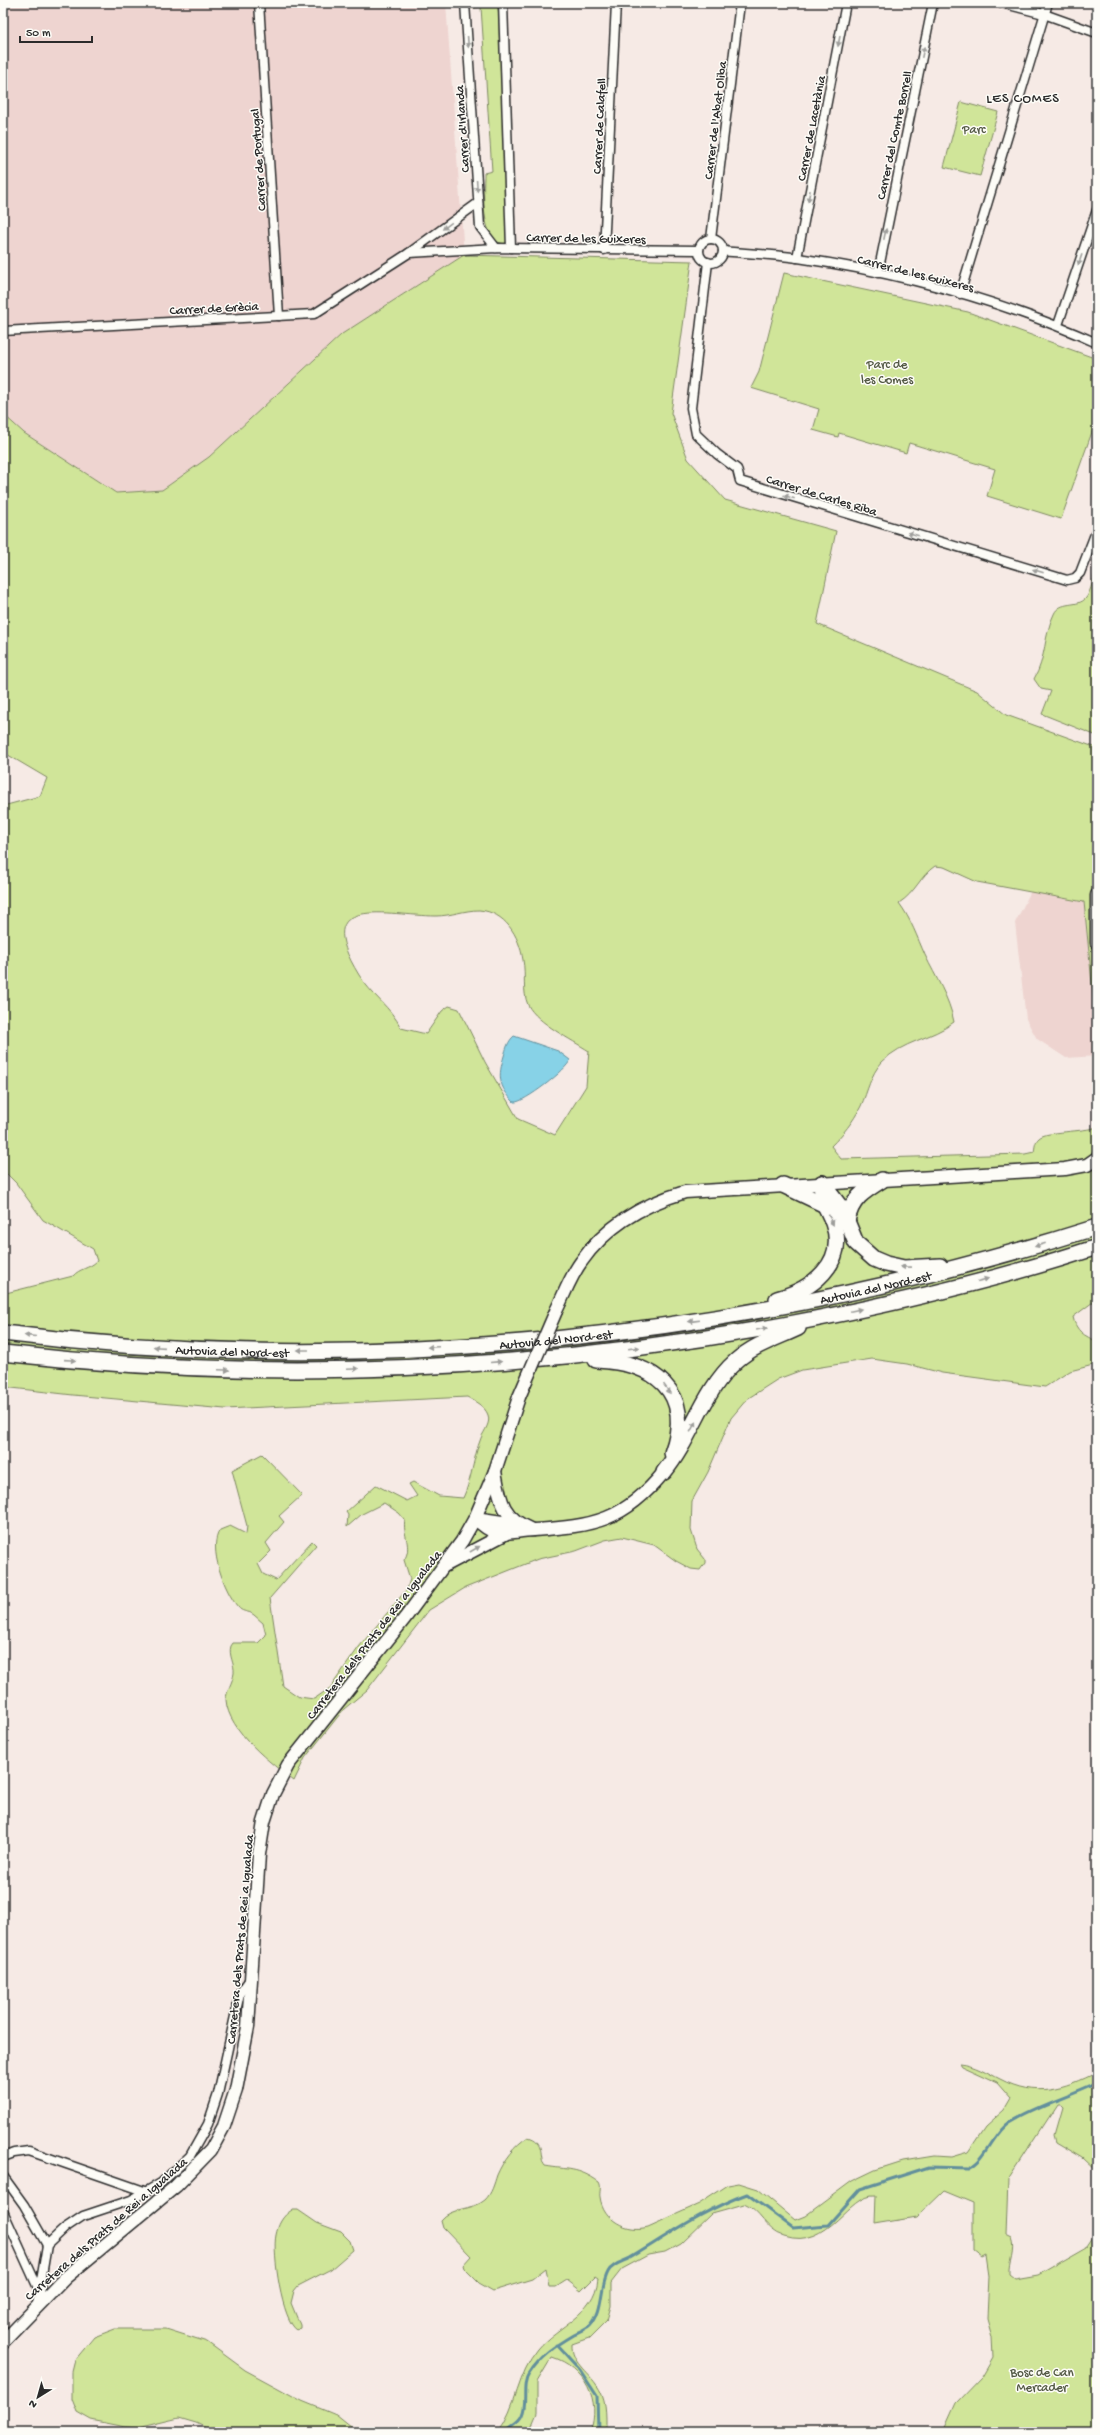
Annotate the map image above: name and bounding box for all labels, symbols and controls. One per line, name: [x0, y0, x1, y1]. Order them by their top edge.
scale bar: [20, 18, 92, 44]
text: 50 m: [26, 27, 51, 41]
one-way arrow: [836, 35, 842, 47]
one-way arrow: [464, 36, 471, 48]
one-way arrow: [920, 46, 926, 58]
street label: Carrer de l'Abat Oliba: [702, 59, 731, 180]
street label: Carrer del Comte Borrell: [874, 70, 916, 201]
street label: Carrer de Lacetània: [795, 74, 830, 182]
street label: Carrer de Calafell: [590, 78, 611, 174]
street label: Carrer d'Irlanda: [453, 84, 474, 173]
district label: LES COMES: [986, 91, 1060, 108]
street label: Carrer de Portugal: [248, 108, 271, 212]
park label: Parc: [961, 123, 986, 138]
one-way arrow: [473, 180, 480, 192]
one-way arrow: [806, 190, 812, 203]
one-way arrow: [441, 222, 452, 230]
one-way arrow: [883, 228, 889, 240]
street label: Carrer de les Guixeres: [526, 231, 647, 248]
street label: Carrer de les Guixeres: [856, 253, 976, 296]
one-way arrow: [1077, 255, 1083, 267]
street label: Carrer de Grècia: [169, 300, 260, 319]
park label: Parc de les Comes: [861, 358, 914, 388]
street label: Carrer de Carles Riba: [764, 472, 879, 521]
one-way arrow: [782, 494, 794, 500]
one-way arrow: [907, 531, 919, 537]
one-way arrow: [1032, 568, 1044, 574]
one-way arrow: [828, 1214, 834, 1225]
one-way arrow: [1033, 1242, 1045, 1248]
one-way arrow: [899, 1264, 912, 1270]
street label: Autovia del Nord-est: [819, 1269, 935, 1309]
one-way arrow: [977, 1277, 989, 1283]
one-way arrow: [850, 1307, 862, 1313]
one-way arrow: [687, 1318, 700, 1324]
one-way arrow: [756, 1325, 768, 1331]
street label: Autovia del Nord-est: [499, 1327, 615, 1354]
one-way arrow: [24, 1332, 36, 1339]
one-way arrow: [153, 1343, 165, 1350]
street label: Autovia del Nord-est: [175, 1343, 291, 1362]
one-way arrow: [426, 1344, 439, 1350]
one-way arrow: [628, 1345, 640, 1352]
one-way arrow: [296, 1347, 309, 1353]
one-way arrow: [64, 1357, 76, 1364]
one-way arrow: [490, 1358, 502, 1365]
one-way arrow: [218, 1366, 230, 1373]
one-way arrow: [347, 1366, 360, 1372]
one-way arrow: [663, 1383, 671, 1394]
one-way arrow: [689, 1421, 696, 1433]
one-way arrow: [469, 1546, 481, 1553]
street label: Carretera dels Prats de Rei a Igualada: [304, 1547, 446, 1723]
street label: Carretera dels Prats de Rei a Igualada: [225, 1833, 258, 2045]
street label: Carretera dels Prats de Rei a Igualada: [22, 2155, 191, 2304]
park label: Bosc de Can Mercader: [1009, 2366, 1075, 2396]
north arrow: [18, 2377, 58, 2417]
text: N: [27, 2396, 40, 2410]

